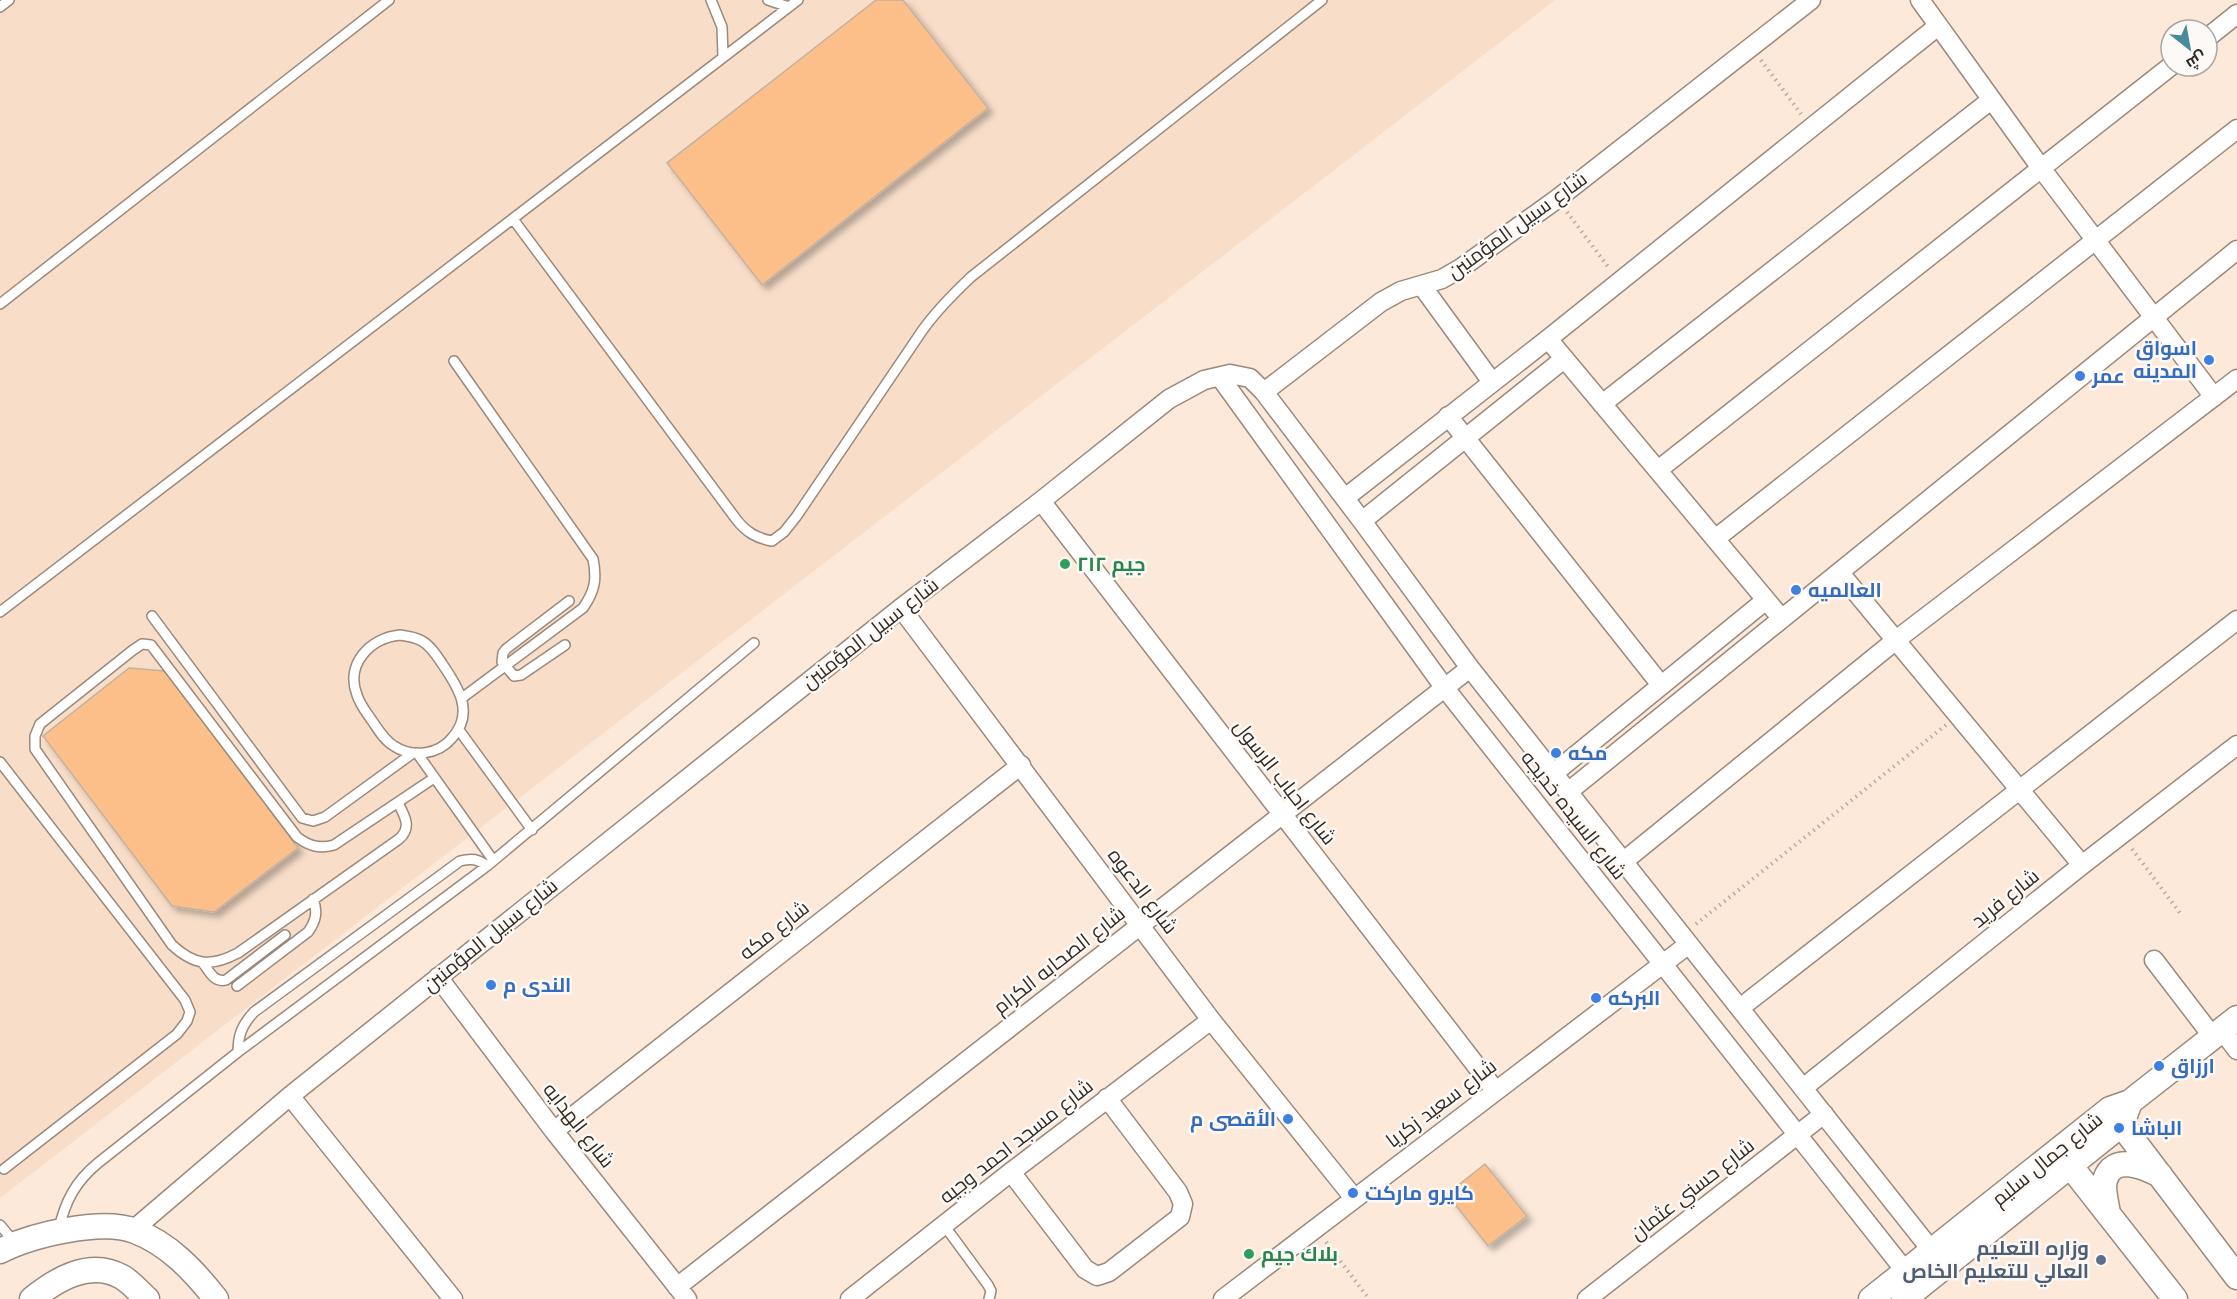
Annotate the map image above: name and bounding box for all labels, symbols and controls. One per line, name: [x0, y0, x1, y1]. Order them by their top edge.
north arrow: [2159, 18, 2219, 78]
text: ش: [2183, 47, 2210, 73]
street label: شارع سبيل المؤمنين: [1443, 167, 1593, 285]
place label: اسواق المدينه: [2133, 337, 2197, 383]
marker: اسواق المدينه: [2202, 353, 2216, 367]
place label: عمر: [2091, 365, 2125, 388]
marker: عمر: [2073, 369, 2087, 383]
place label: جيم ٢١٢: [1077, 553, 1145, 578]
marker: جيم ٢١٢: [1058, 557, 1072, 571]
street label: شارع سبيل المؤمنين: [798, 573, 944, 695]
place label: العالميه: [1808, 579, 1882, 602]
marker: العالميه: [1789, 583, 1803, 597]
street label: شارع احباب الرسول: [1227, 715, 1341, 851]
place label: مكه: [1568, 742, 1608, 764]
street label: شارع السيده خديجه: [1515, 746, 1631, 885]
marker: مكه: [1549, 746, 1563, 760]
street label: شارع الدعوه: [1101, 844, 1182, 940]
street label: شارع فريد: [1967, 864, 2045, 934]
street label: شارع سبيل المؤمنين: [418, 874, 564, 998]
street label: شارع مكه: [735, 896, 815, 966]
street label: شارع الصحابه الكرام: [989, 902, 1131, 1020]
place label: الندى م: [503, 974, 571, 999]
marker: الندى م: [484, 978, 498, 992]
place label: البركه: [1608, 987, 1660, 1010]
marker: البركه: [1589, 991, 1603, 1005]
street label: شارع سعيد زكريا: [1382, 1054, 1502, 1154]
place label: ارزاق: [2171, 1055, 2215, 1079]
marker: ارزاق: [2152, 1059, 2166, 1073]
street label: شارع مسجد احمد وجيه: [935, 1074, 1099, 1210]
street label: شارع الهدايه: [537, 1078, 619, 1174]
place label: الأقصى م: [1190, 1108, 1276, 1133]
street label: شارع جمال سليم: [1987, 1108, 2108, 1212]
marker: الأقصى م: [1281, 1112, 1295, 1126]
place label: الباشا: [2131, 1117, 2182, 1140]
marker: الباشا: [2112, 1121, 2126, 1135]
street label: شارع حسني عثمان: [1626, 1134, 1761, 1248]
place label: كايرو ماركت: [1365, 1182, 1474, 1205]
marker: كايرو ماركت: [1346, 1186, 1360, 1200]
place label: وزاره التعليم العالي للتعليم الخاص: [1902, 1237, 2089, 1287]
place label: بلاك جيم: [1261, 1243, 1338, 1268]
marker: بلاك جيم: [1242, 1247, 1256, 1261]
marker: وزاره التعليم العالي للتعليم الخاص: [2094, 1253, 2108, 1267]

